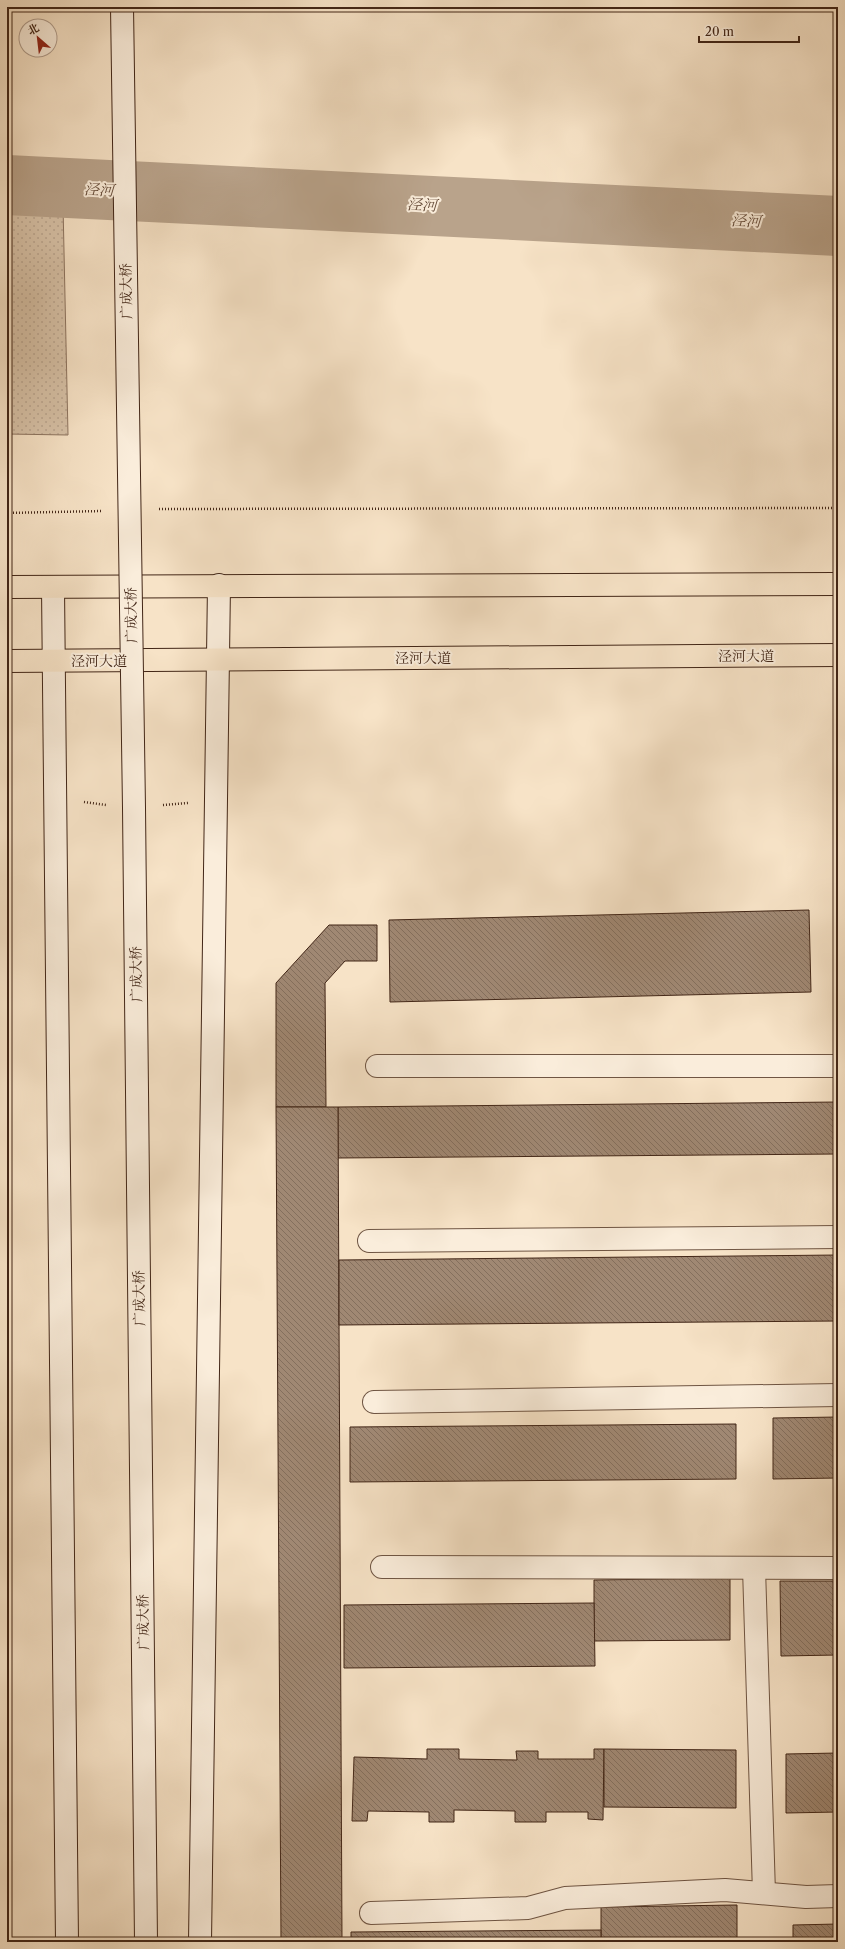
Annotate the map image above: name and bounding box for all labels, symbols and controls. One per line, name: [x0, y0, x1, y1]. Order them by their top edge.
north arrow: [18, 18, 58, 58]
scale bar: [699, 18, 799, 44]
text: 北: [25, 20, 41, 38]
text: 20 m: [705, 24, 734, 39]
water label: 泾河: [84, 179, 117, 200]
water label: 泾河: [407, 194, 440, 215]
water label: 泾河: [731, 210, 764, 231]
street label: 广成大桥: [117, 263, 135, 319]
street label: 广成大桥: [122, 587, 140, 643]
street label: 泾河大道: [718, 647, 774, 665]
street label: 泾河大道: [395, 649, 451, 667]
street label: 泾河大道: [71, 652, 127, 670]
street label: 广成大桥: [127, 946, 145, 1002]
street label: 广成大桥: [130, 1270, 148, 1326]
street label: 广成大桥: [134, 1594, 152, 1650]

